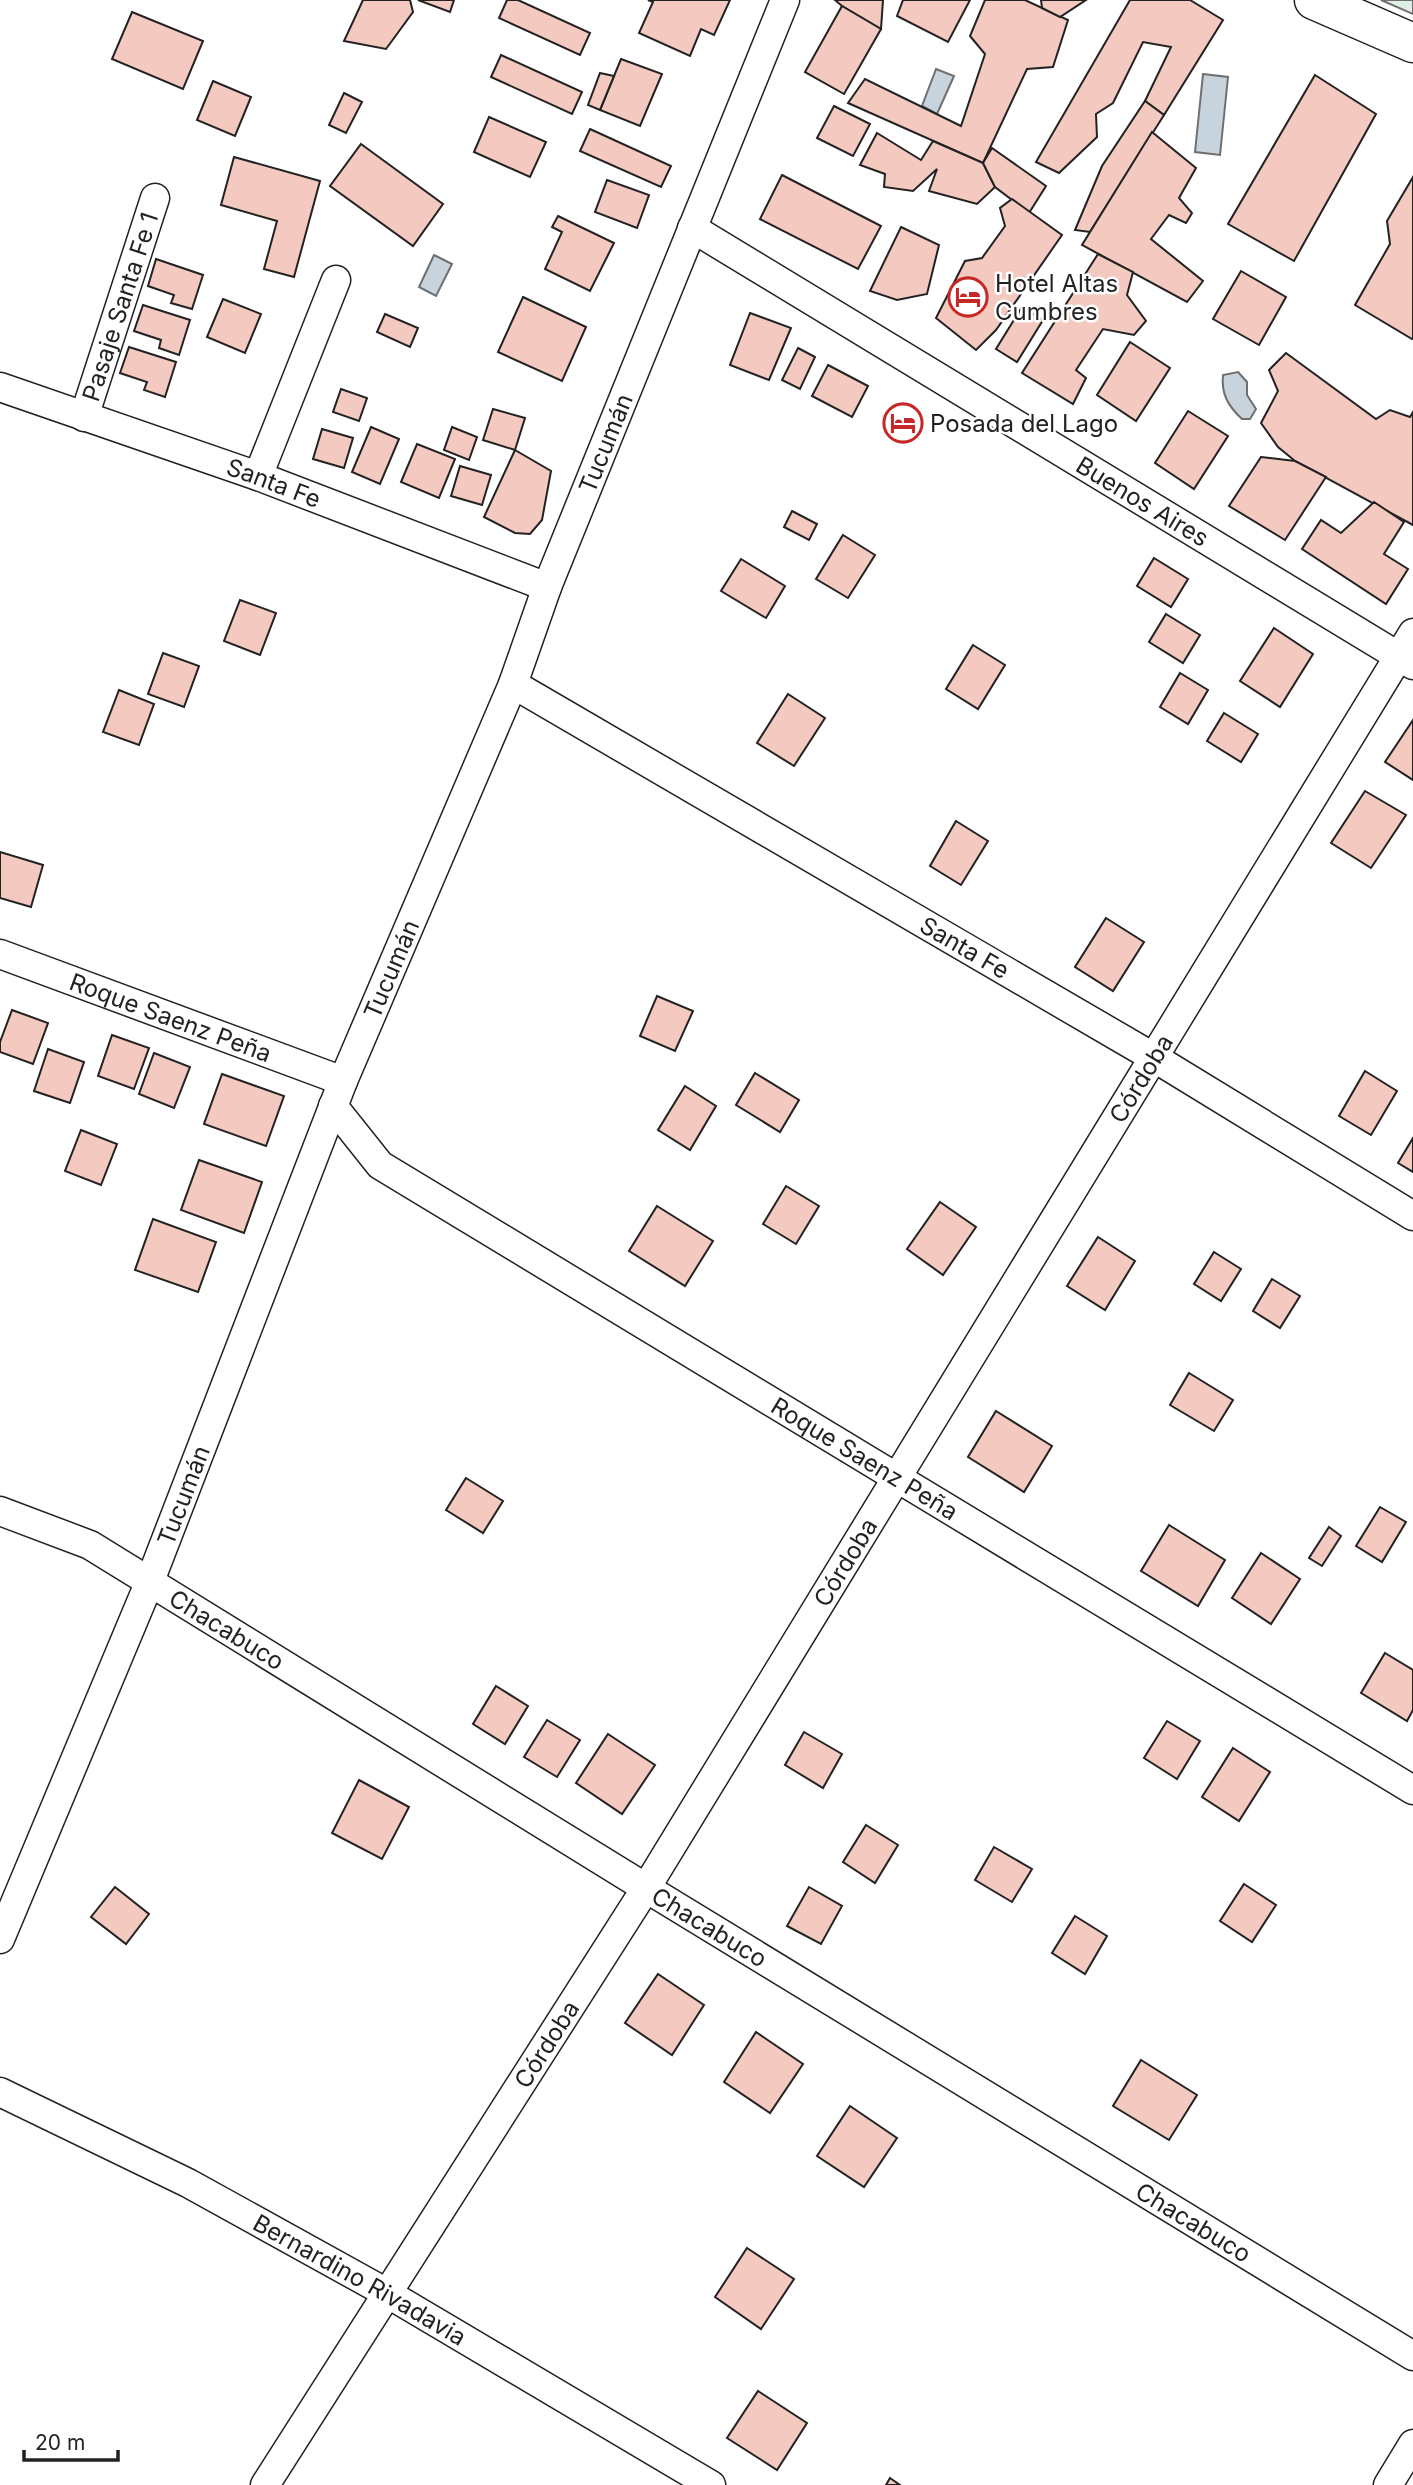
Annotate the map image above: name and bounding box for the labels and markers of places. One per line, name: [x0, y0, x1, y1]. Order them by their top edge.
place label: Hotel Altas Cumbres: [995, 269, 1118, 326]
hotel icon: Hotel Altas Cumbres: [947, 276, 989, 318]
hotel icon: Posada del Lago: [882, 402, 924, 444]
place label: Posada del Lago: [930, 409, 1118, 438]

